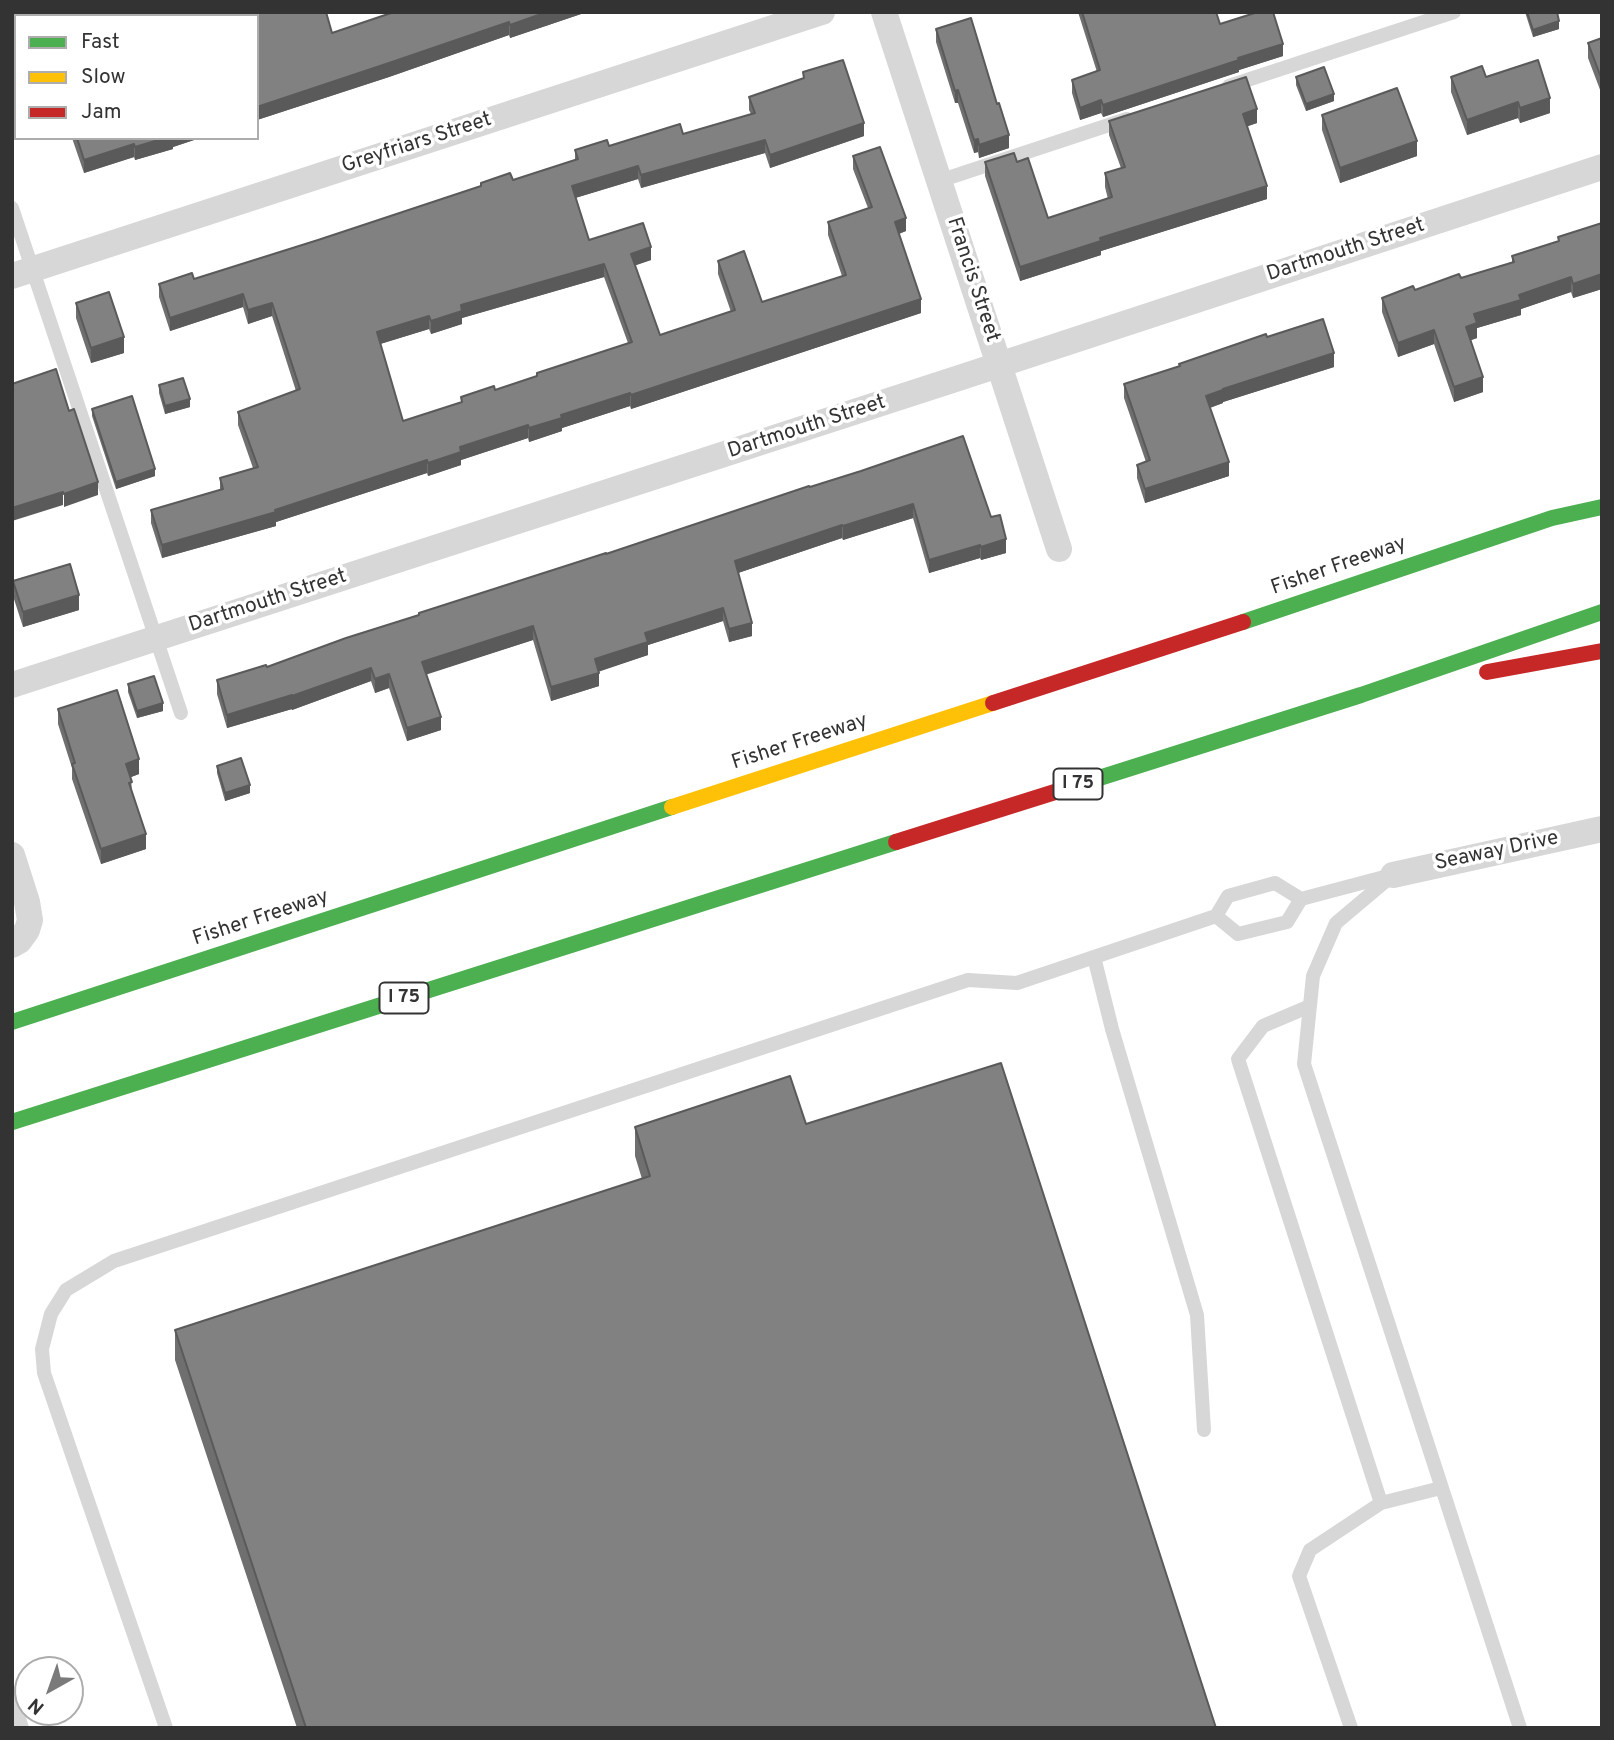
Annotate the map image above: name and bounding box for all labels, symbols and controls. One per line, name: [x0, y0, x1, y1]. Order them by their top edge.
legend: [14, 14, 259, 140]
text: Fast: [81, 29, 120, 56]
text: Slow: [81, 64, 126, 91]
text: Jam: [81, 99, 122, 126]
street label: Greyfriars Street: [339, 108, 495, 180]
street label: Francis Street: [940, 214, 1004, 346]
street label: Dartmouth Street: [1264, 214, 1428, 288]
street label: Dartmouth Street: [725, 391, 889, 465]
street label: Fisher Freeway: [1268, 532, 1410, 602]
street label: Dartmouth Street: [186, 565, 350, 639]
street label: Fisher Freeway: [729, 709, 871, 777]
road number: I 75: [1054, 768, 1102, 800]
street label: Seaway Drive: [1433, 827, 1561, 877]
street label: Fisher Freeway: [190, 885, 332, 953]
road number: I 75: [380, 982, 428, 1014]
north arrow: [14, 1656, 84, 1726]
text: N: [24, 1692, 50, 1719]

